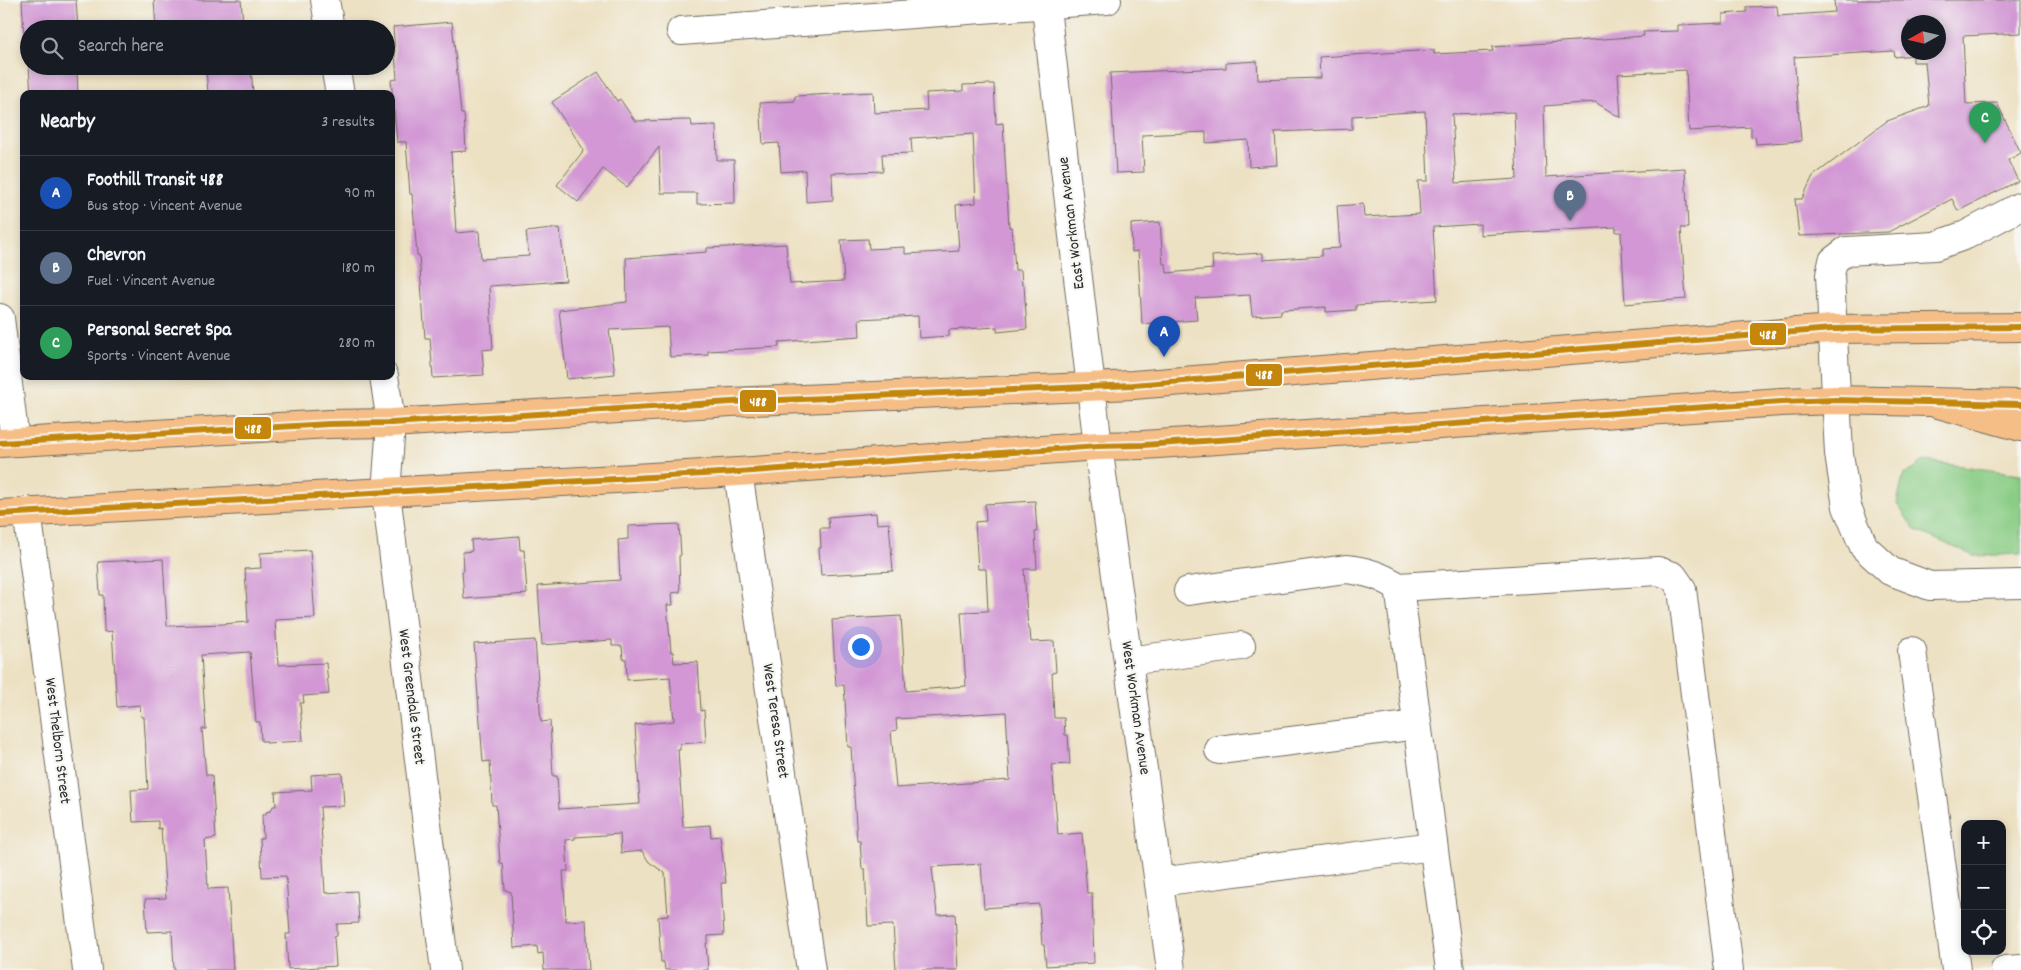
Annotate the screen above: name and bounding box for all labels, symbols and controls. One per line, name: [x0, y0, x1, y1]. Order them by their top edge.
north arrow: [1901, 15, 1946, 60]
search box: [20, 20, 395, 75]
icon: search: [38, 34, 66, 62]
text: Search here: [78, 34, 164, 61]
pin: C: [1969, 102, 2001, 143]
text: Nearby: [40, 108, 95, 138]
text: 3 results: [321, 111, 375, 134]
street label: East Workman Avenue: [1052, 155, 1092, 291]
text: Foothill Transit 488: [87, 168, 223, 195]
pin: B: [1554, 180, 1586, 221]
text: A: [52, 182, 60, 205]
text: 90 m: [344, 182, 375, 205]
text: Bus stop · Vincent Avenue: [87, 195, 242, 218]
text: Chevron: [87, 243, 146, 270]
text: B: [52, 257, 60, 280]
text: 180 m: [342, 257, 375, 280]
text: Fuel · Vincent Avenue: [87, 270, 215, 293]
pin: A: [1148, 316, 1180, 357]
text: Personal Secret Spa: [87, 318, 231, 345]
line badge: 488: [1749, 322, 1787, 346]
text: 488: [1759, 326, 1777, 346]
text: C: [52, 332, 60, 355]
text: 280 m: [338, 332, 375, 355]
text: Sports · Vincent Avenue: [87, 345, 230, 368]
line badge: 488: [1245, 363, 1283, 387]
text: 488: [1255, 366, 1273, 386]
line badge: 488: [739, 389, 777, 413]
text: 488: [749, 393, 767, 413]
line badge: 488: [234, 416, 272, 440]
text: 488: [244, 420, 262, 440]
street label: West Greendale Street: [391, 628, 431, 766]
your location: [848, 634, 874, 660]
street label: West Workman Avenue: [1114, 640, 1156, 776]
street label: West Teresa Street: [756, 662, 794, 780]
street label: West Thelborn Street: [38, 677, 76, 806]
map controls: [1961, 820, 2006, 955]
button: +: [1961, 820, 2006, 865]
button: −: [1961, 865, 2006, 910]
button: locate: [1961, 910, 2006, 955]

